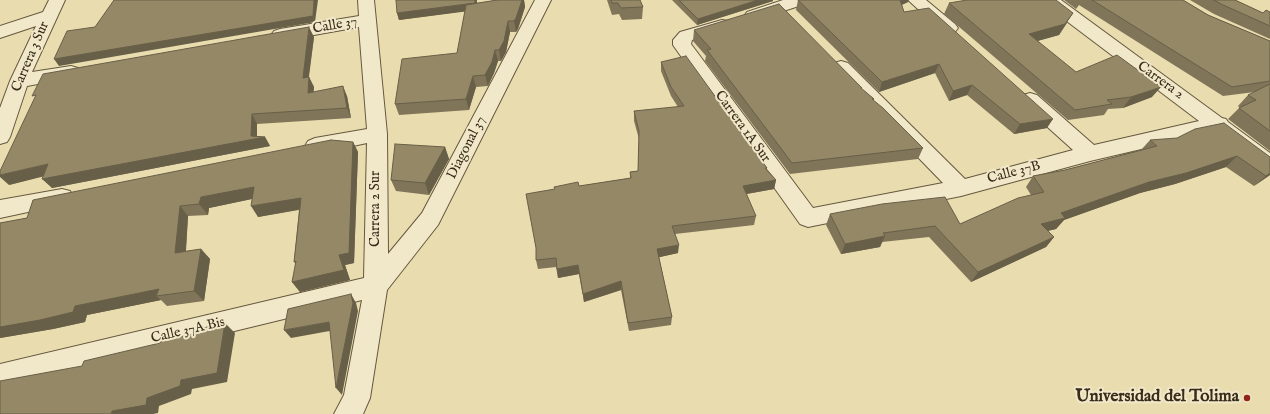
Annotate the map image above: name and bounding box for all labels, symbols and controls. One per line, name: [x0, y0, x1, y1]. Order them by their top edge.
street label: Calle 37: [311, 14, 359, 38]
street label: Carrera 3 Sur: [9, 19, 53, 95]
street label: Carrera 2: [1133, 58, 1187, 104]
street label: Carrera 1A Sur: [710, 88, 774, 166]
street label: Diagonal 37: [444, 114, 490, 182]
street label: Calle 37B: [986, 158, 1042, 188]
street label: Carrera 2 Sur: [368, 171, 384, 247]
street label: Calle 37A Bis: [149, 314, 227, 348]
place label: Universidad del Tolima: [1076, 388, 1239, 408]
marker: Universidad del Tolima: [1242, 393, 1252, 403]

